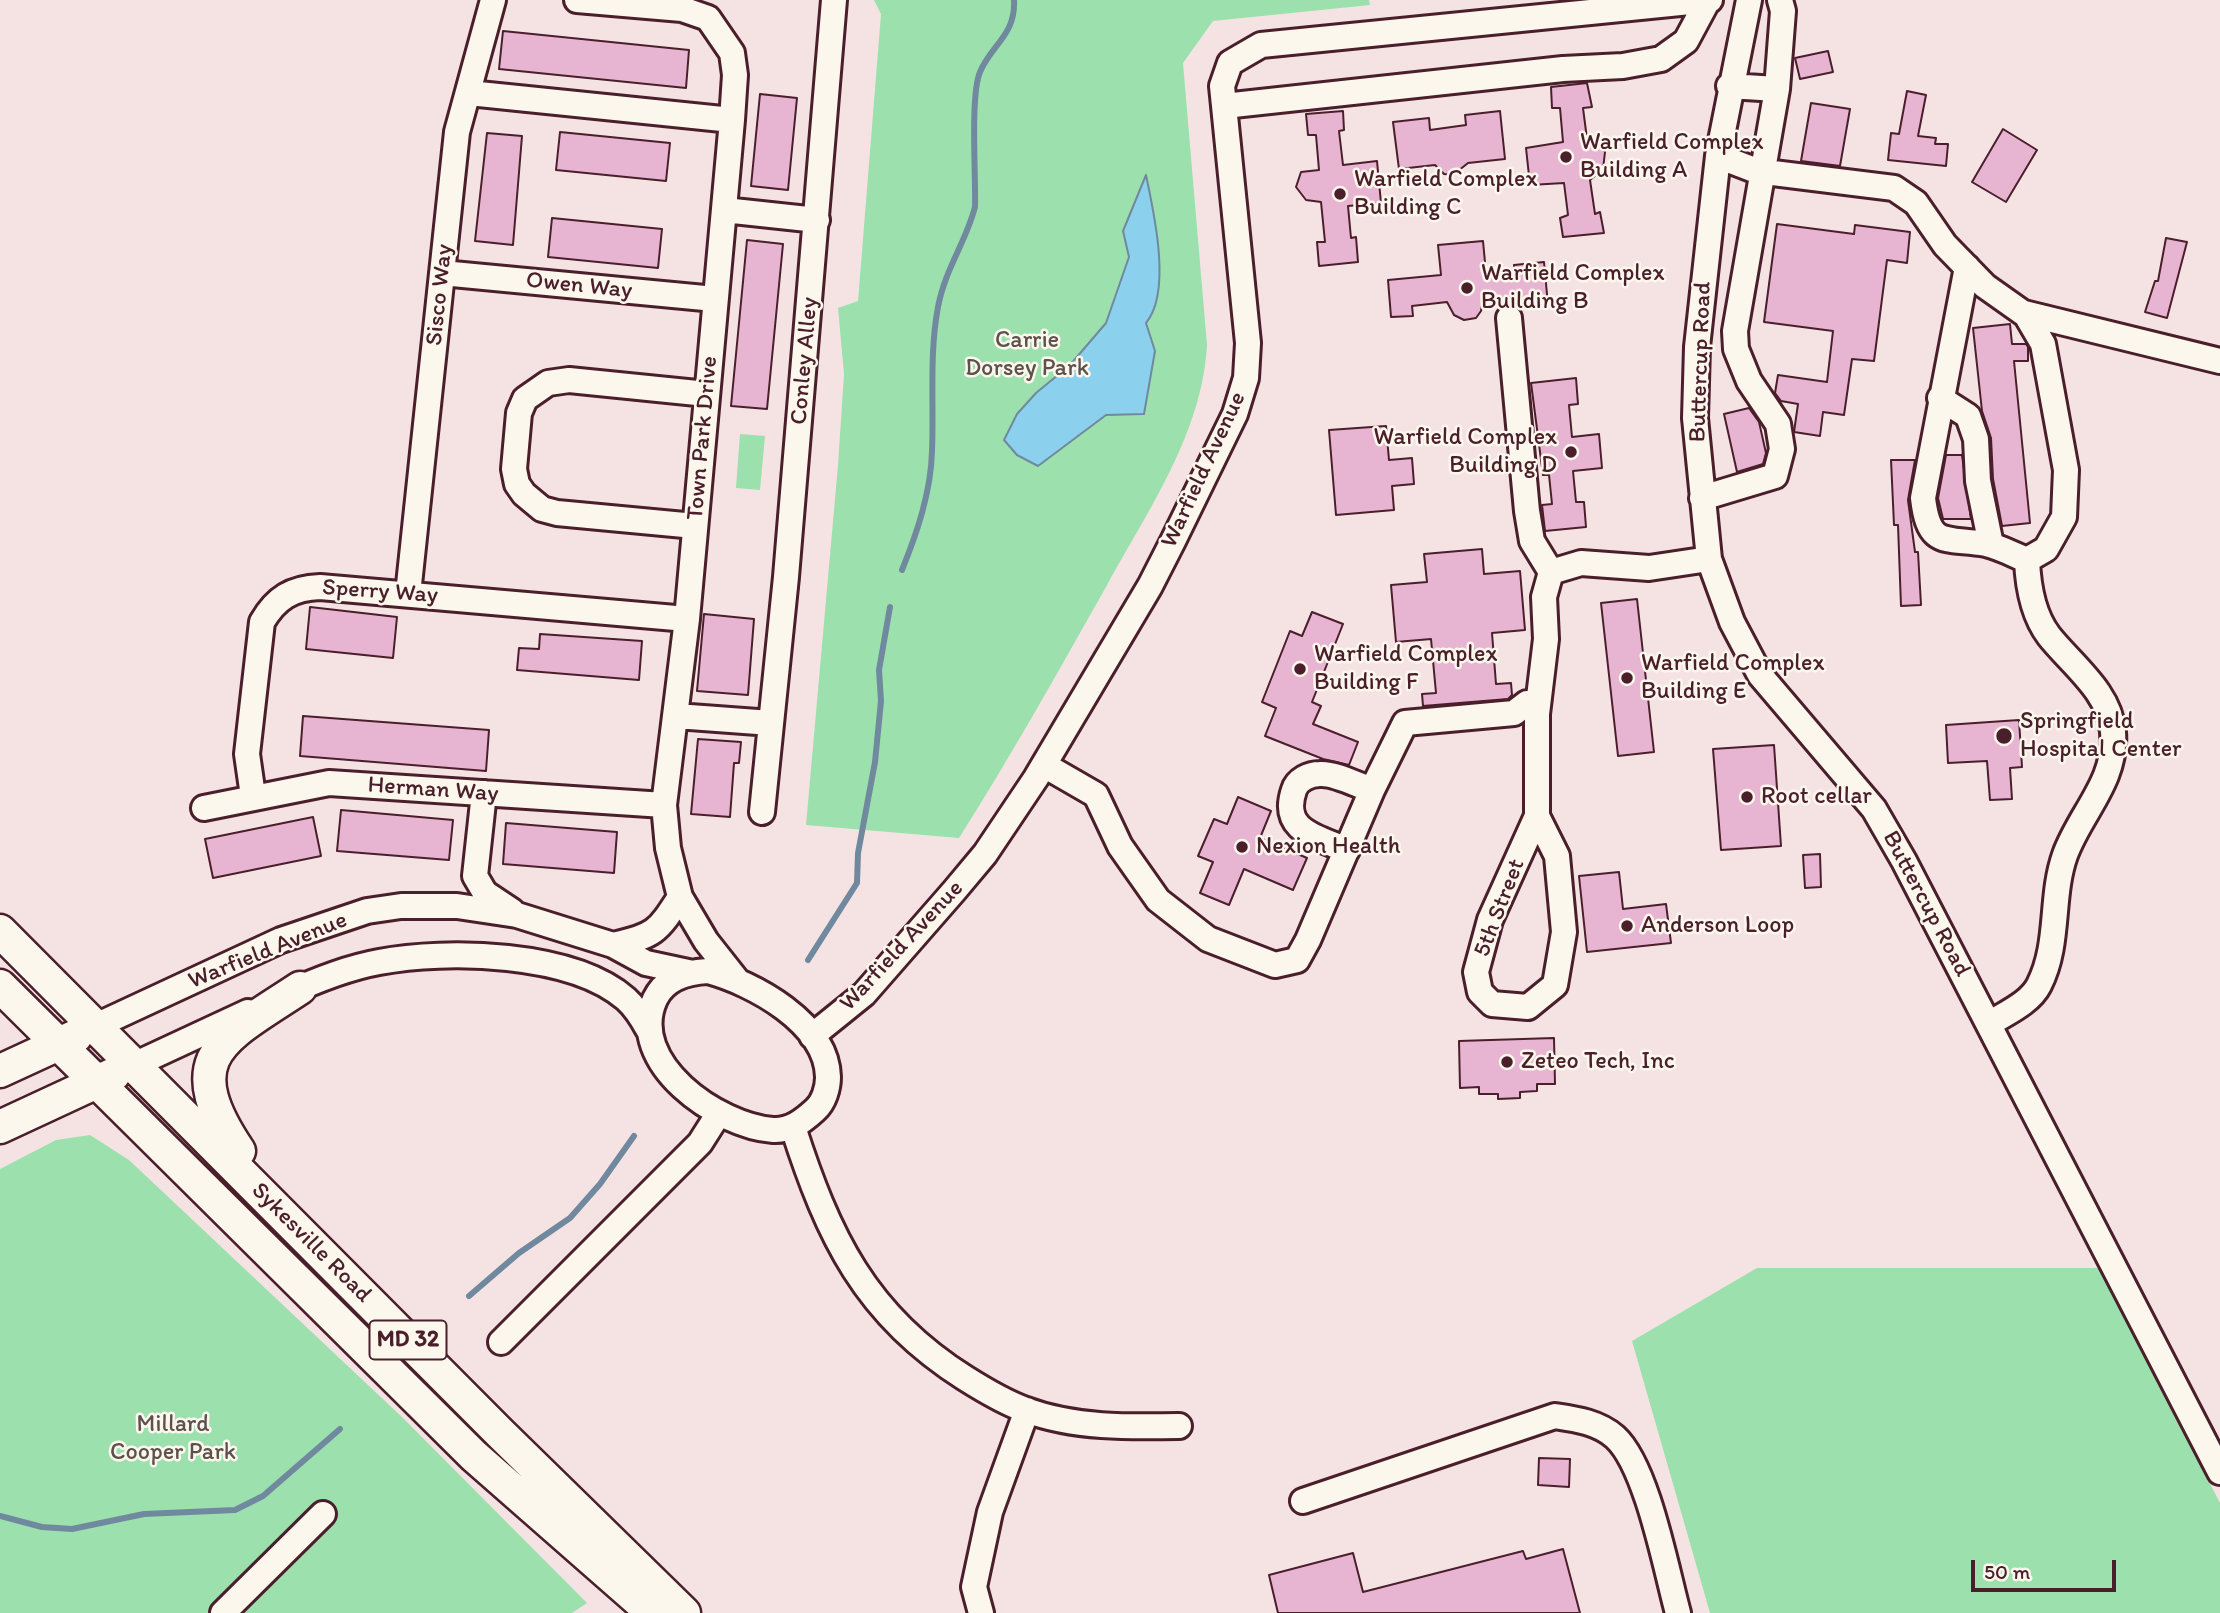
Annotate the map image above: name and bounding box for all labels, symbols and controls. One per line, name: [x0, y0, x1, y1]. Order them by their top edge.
place label: Warfield Complex Building A: [1580, 129, 1763, 185]
marker: Warfield Complex Building A: [1558, 149, 1574, 165]
place label: Warfield Complex Building C: [1354, 166, 1537, 222]
marker: Warfield Complex Building C: [1332, 186, 1348, 202]
street label: Sisco Way: [420, 243, 460, 347]
place label: Warfield Complex Building B: [1481, 260, 1664, 316]
street label: Owen Way: [524, 266, 634, 306]
marker: Warfield Complex Building B: [1459, 280, 1475, 296]
street label: Buttercup Road: [1684, 281, 1718, 443]
street label: Conley Alley: [785, 296, 825, 426]
park label: Carrie Dorsey Park: [965, 327, 1089, 383]
street label: Town Park Drive: [681, 355, 725, 521]
street label: Warfield Avenue: [1155, 388, 1253, 552]
place label: Warfield Complex Building D: [1374, 424, 1557, 480]
marker: Warfield Complex Building D: [1563, 444, 1579, 460]
street label: Sperry Way: [321, 574, 439, 610]
place label: Warfield Complex Building F: [1314, 641, 1497, 697]
place label: Warfield Complex Building E: [1641, 650, 1824, 706]
marker: Warfield Complex Building F: [1292, 661, 1308, 677]
marker: Warfield Complex Building E: [1619, 670, 1635, 686]
place label: Springfield Hospital Center: [2020, 708, 2182, 764]
marker: Springfield Hospital Center: [1994, 726, 2014, 746]
street label: Herman Way: [367, 771, 499, 809]
place label: Root cellar: [1761, 783, 1872, 811]
marker: Root cellar: [1739, 789, 1755, 805]
street label: Buttercup Road: [1876, 826, 1976, 982]
place label: Nexion Health: [1256, 833, 1400, 861]
marker: Nexion Health: [1234, 839, 1250, 855]
street label: 5th Street: [1468, 855, 1532, 961]
street label: Warfield Avenue: [834, 875, 970, 1017]
street label: Warfield Avenue: [184, 906, 352, 996]
place label: Anderson Loop: [1641, 912, 1794, 940]
marker: Anderson Loop: [1619, 918, 1635, 934]
place label: Zeteo Tech, Inc: [1521, 1048, 1675, 1076]
marker: Zeteo Tech, Inc: [1499, 1054, 1515, 1070]
street label: Sykesville Road: [245, 1177, 377, 1309]
road number: MD 32: [370, 1320, 446, 1359]
park label: Millard Cooper Park: [110, 1411, 236, 1467]
scale bar: [1975, 1546, 2120, 1590]
text: 50 m: [1984, 1559, 2030, 1584]

